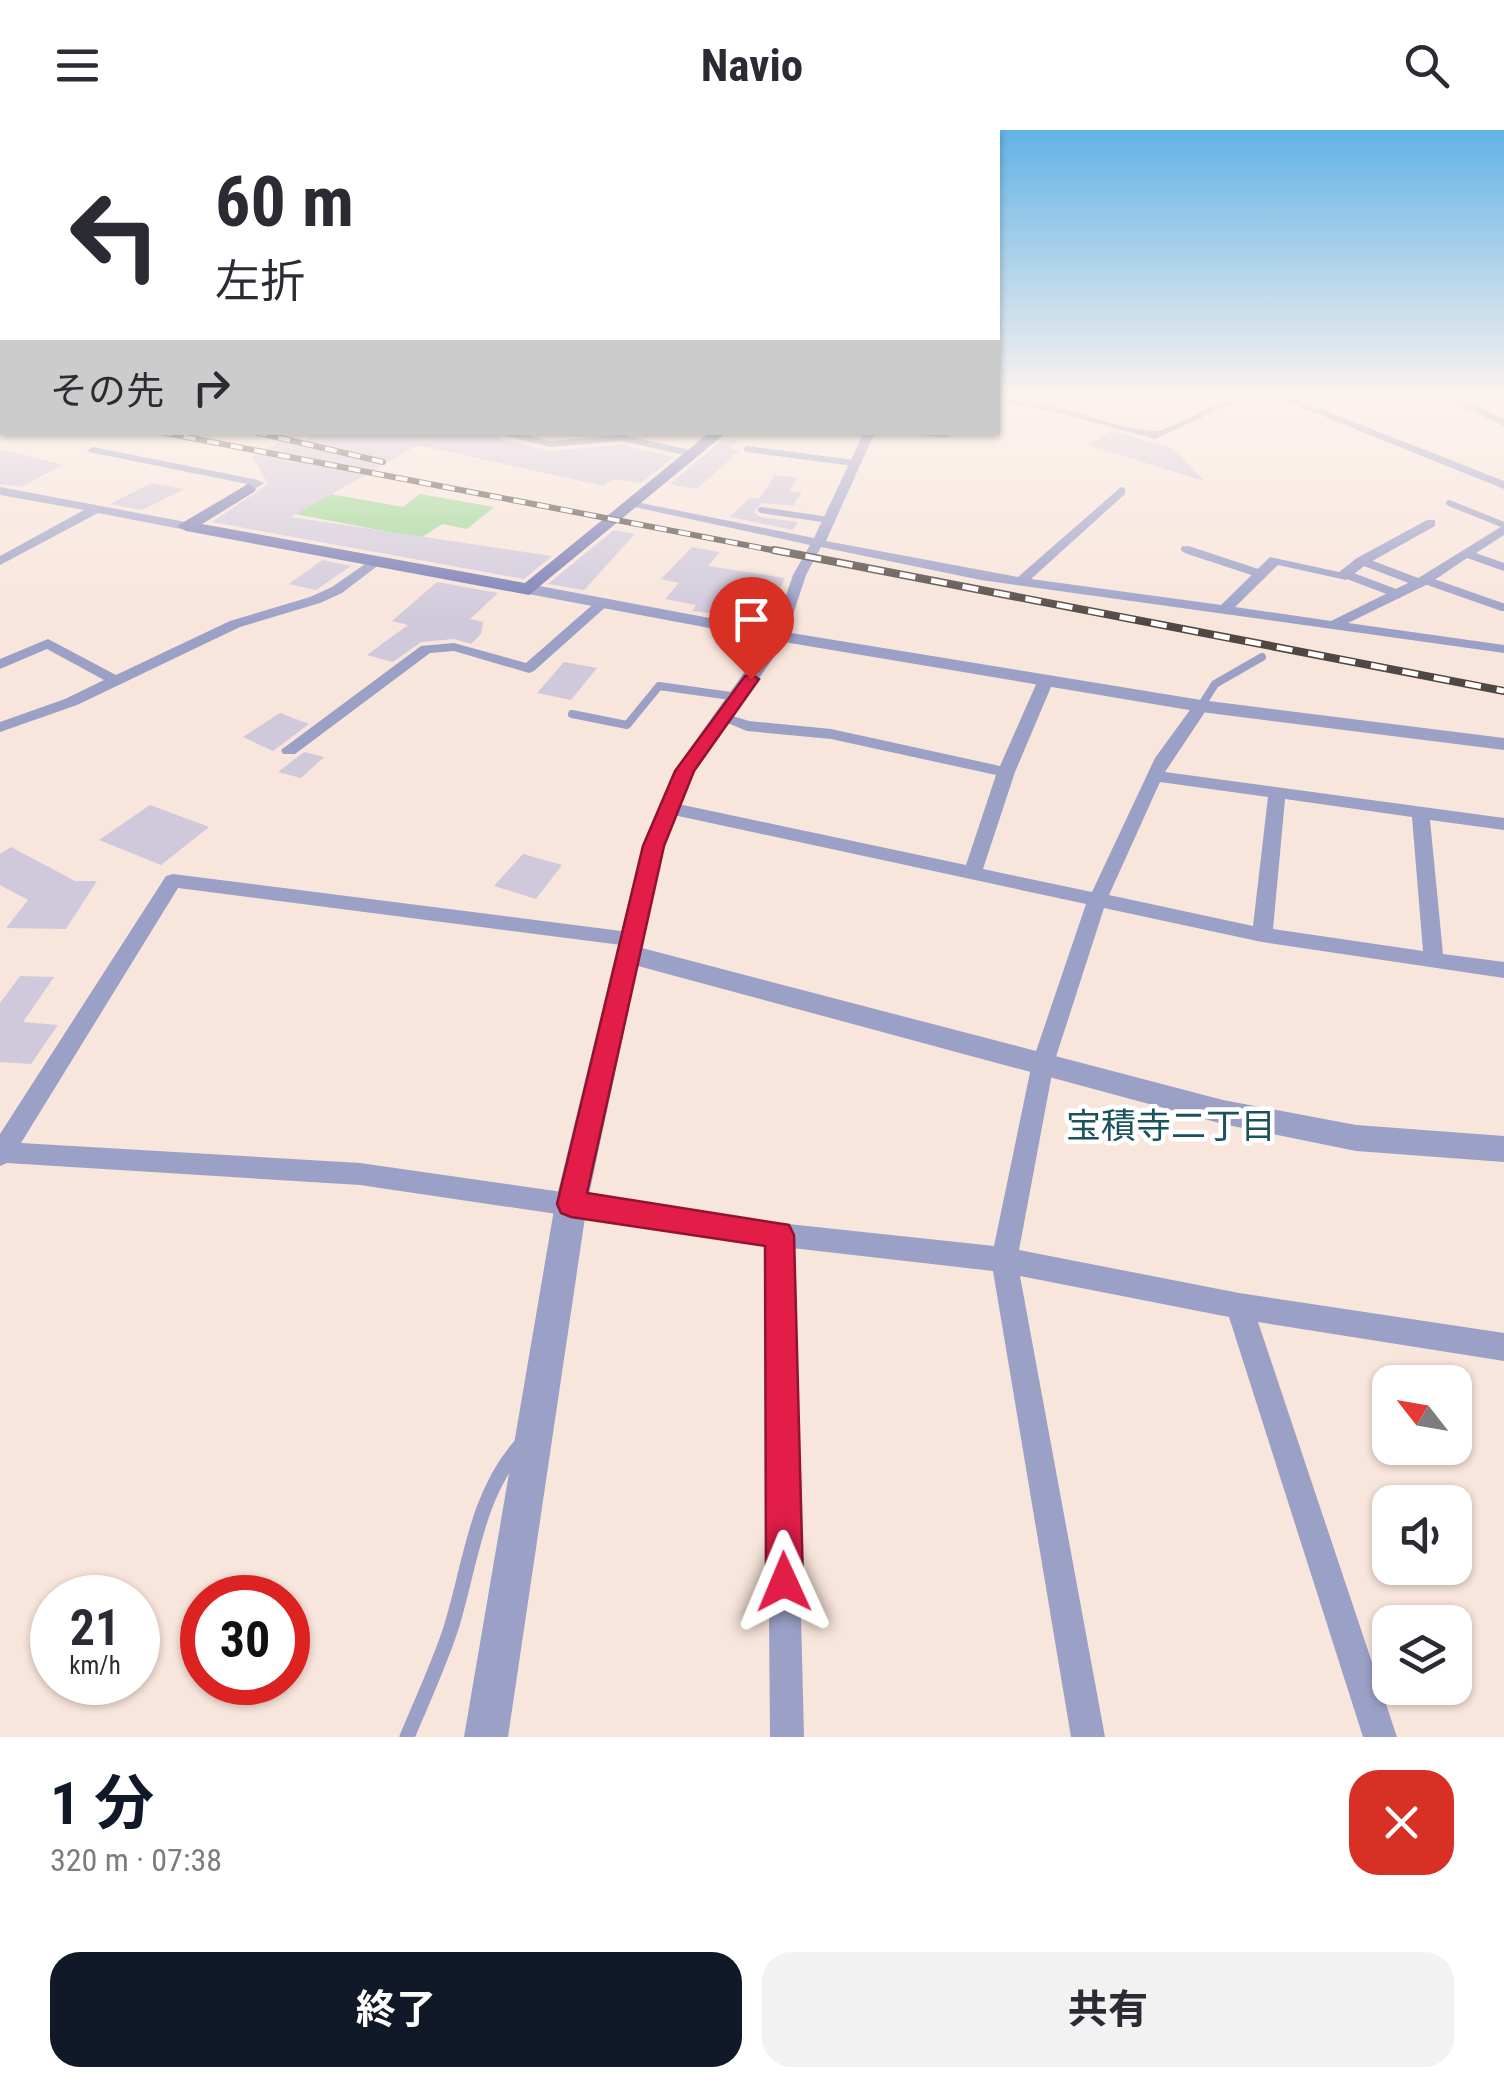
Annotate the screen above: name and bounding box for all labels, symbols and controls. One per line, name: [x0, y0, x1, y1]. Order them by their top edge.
icon: menu: [50, 38, 105, 93]
icon: search: [1399, 38, 1454, 93]
text: Navio: [701, 39, 803, 92]
text: 60 m: [215, 161, 354, 243]
icon: left: [50, 170, 180, 300]
text: 左折: [215, 255, 305, 308]
icon: right: [184, 360, 239, 415]
text: その先: [50, 369, 164, 413]
pin: [709, 577, 794, 680]
icon: arrive: [724, 592, 779, 647]
district label: 宝積寺二丁目: [1066, 1106, 1276, 1147]
north arrow: [1372, 1365, 1472, 1465]
map controls: [1372, 1365, 1472, 1705]
button: sound: [1372, 1485, 1472, 1585]
position arrow: [732, 1530, 836, 1634]
speed limit sign: 30: [180, 1575, 310, 1705]
text: 21: [70, 1599, 120, 1657]
button: layers: [1372, 1605, 1472, 1705]
text: km/h: [69, 1651, 121, 1680]
text: 1 分: [50, 1768, 154, 1839]
button: close: [1349, 1770, 1454, 1875]
text: 320 m · 07:38: [50, 1841, 222, 1879]
button: 終了: [50, 1952, 742, 2067]
button: 共有: [762, 1952, 1454, 2067]

